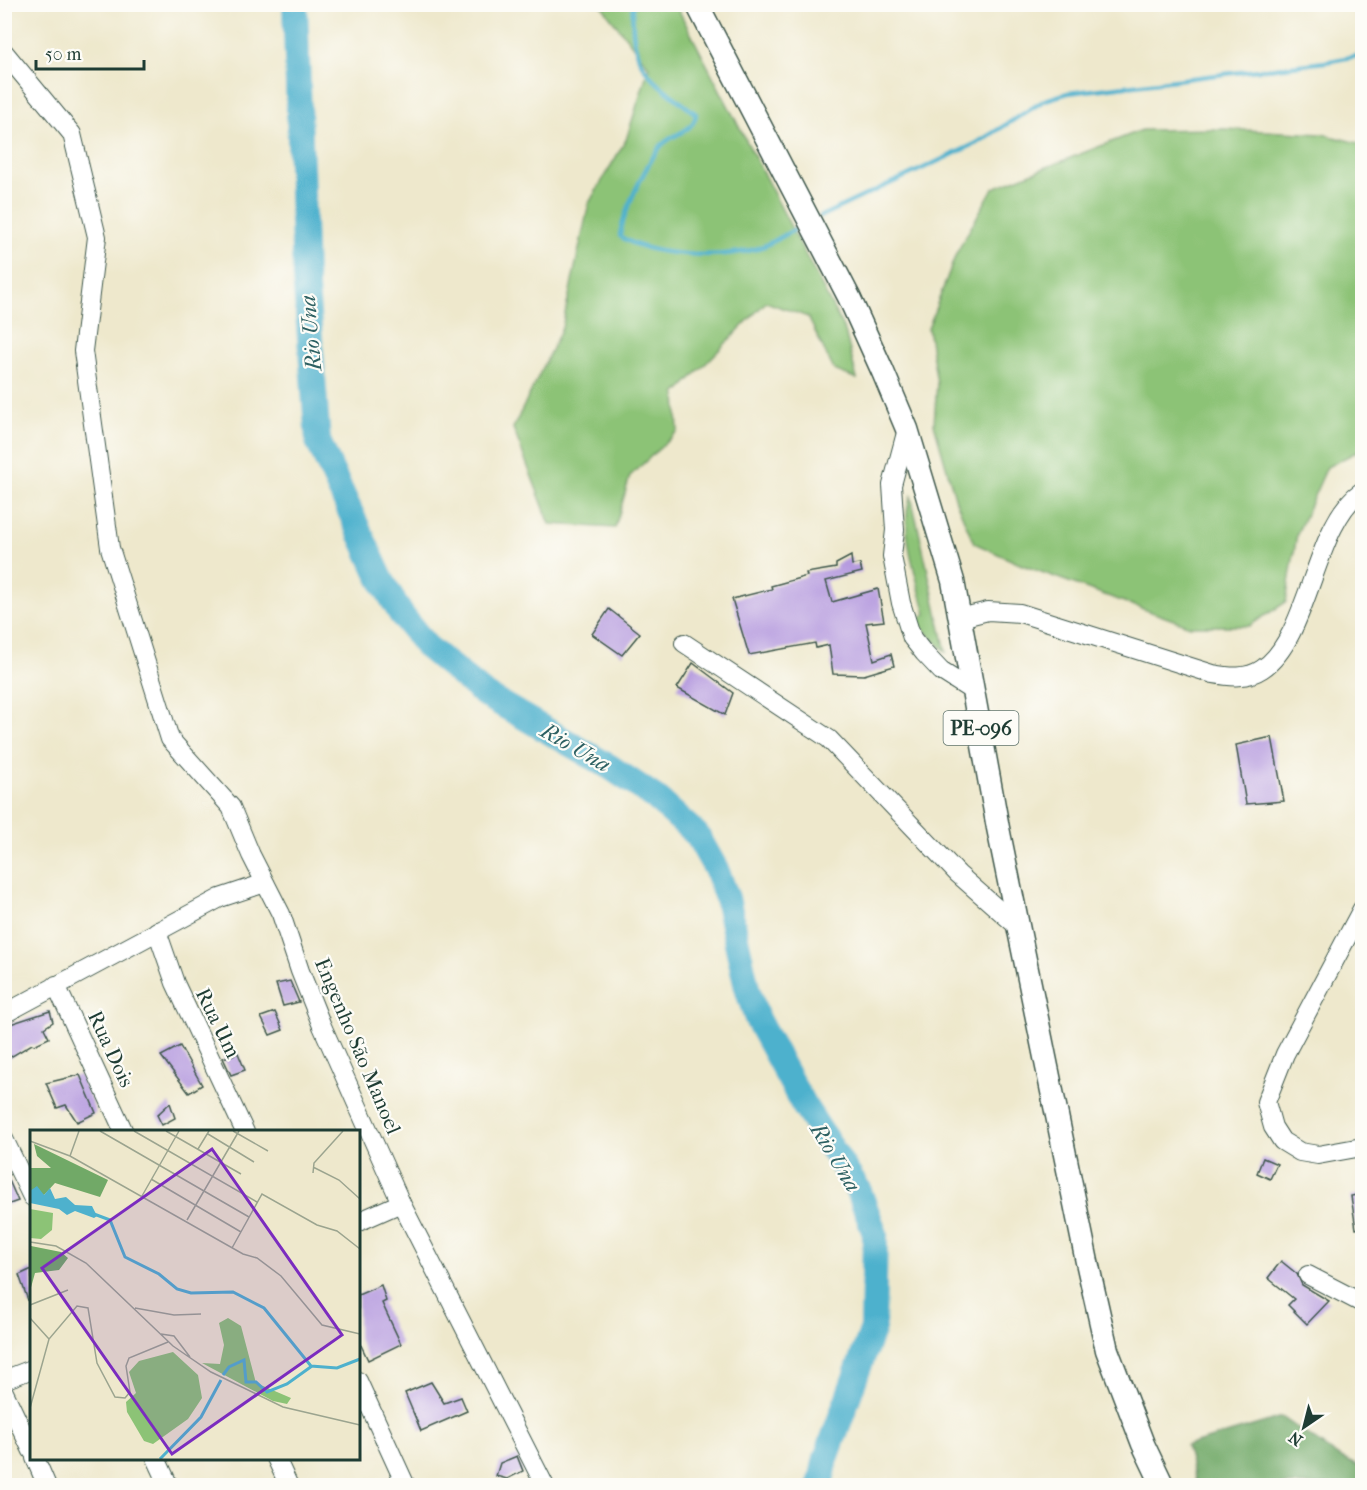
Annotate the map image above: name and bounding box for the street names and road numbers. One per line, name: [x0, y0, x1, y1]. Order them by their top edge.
road number: PE-096: [944, 711, 1018, 745]
street label: Engenho São Manoel: [310, 954, 406, 1138]
street label: Rua Um: [191, 984, 245, 1062]
street label: Rua Dois: [83, 1007, 139, 1091]

